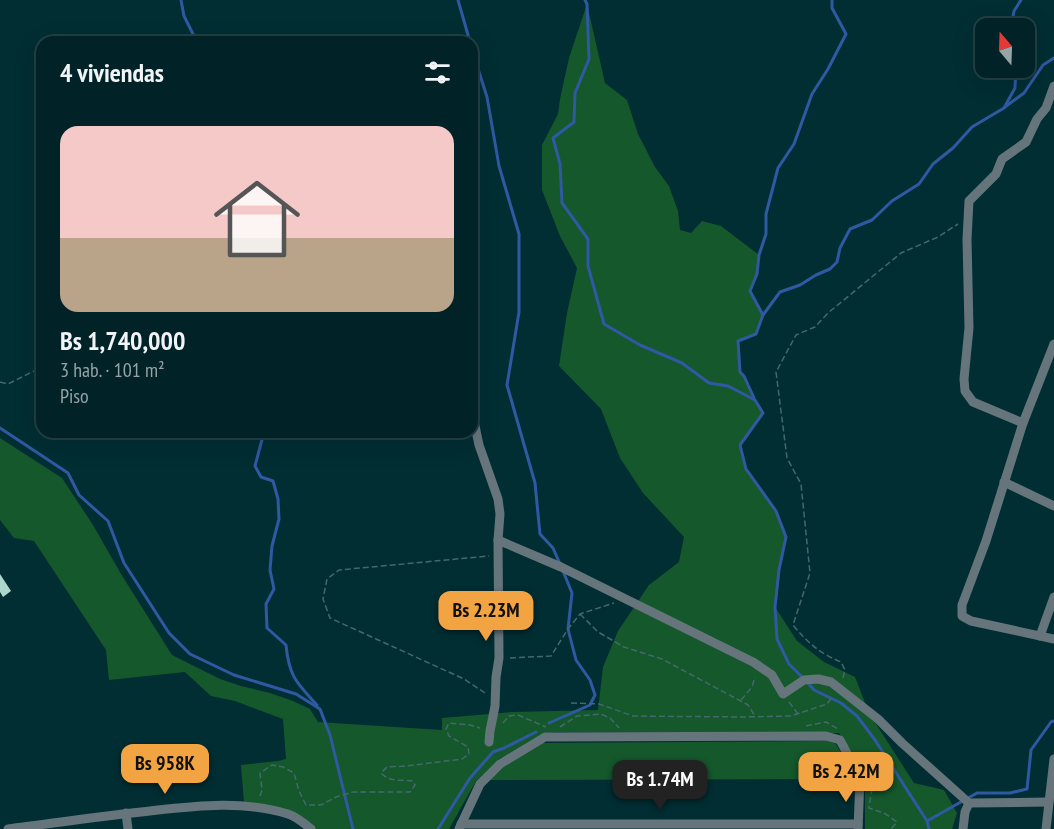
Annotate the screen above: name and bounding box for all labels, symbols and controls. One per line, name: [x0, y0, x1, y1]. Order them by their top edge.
north arrow: [975, 18, 1035, 78]
map controls: [975, 18, 1035, 78]
text: 4 viviendas: [60, 56, 164, 89]
icon: filters: [421, 56, 454, 89]
icon: home: [203, 165, 311, 273]
text: Bs 1,740,000: [60, 324, 185, 357]
text: 3 hab. · 101 m²: [60, 357, 165, 383]
text: Piso: [60, 383, 89, 409]
pin: Bs 2.23M: [424, 591, 548, 642]
text: Bs 2.23M: [452, 597, 520, 623]
pin: Bs 958K: [110, 744, 220, 795]
text: Bs 958K: [135, 750, 195, 776]
pin: Bs 2.42M: [784, 752, 908, 803]
text: Bs 2.42M: [812, 758, 880, 784]
pin: Bs 1.74M: [598, 760, 722, 811]
text: Bs 1.74M: [626, 766, 694, 792]

